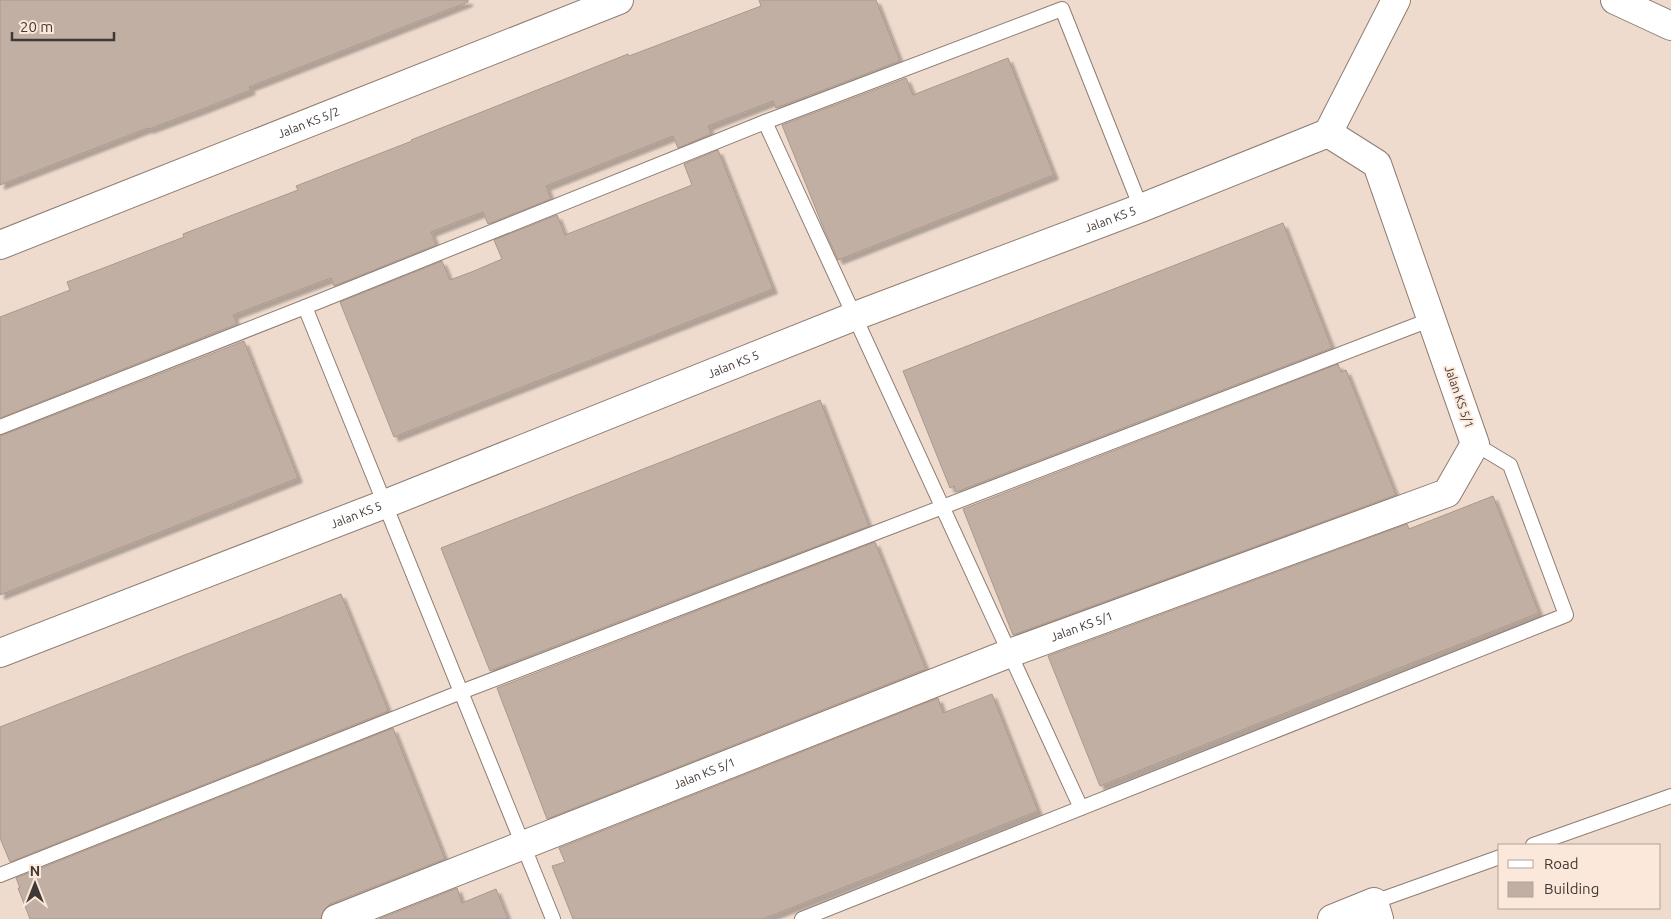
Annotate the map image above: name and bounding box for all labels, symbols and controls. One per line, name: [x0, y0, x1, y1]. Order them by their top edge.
scale bar: [12, 10, 115, 42]
text: 20 m: [20, 18, 53, 35]
street label: Jalan KS 5/2: [276, 104, 341, 140]
street label: Jalan KS 5: [1083, 203, 1138, 235]
street label: Jalan KS 5: [706, 348, 761, 380]
street label: Jalan KS 5/1: [1443, 364, 1476, 430]
street label: Jalan KS 5: [328, 499, 384, 530]
street label: Jalan KS 5/1: [1049, 609, 1115, 644]
street label: Jalan KS 5/1: [671, 755, 737, 791]
legend: [1498, 844, 1661, 909]
text: Road: [1544, 855, 1579, 872]
north arrow: [10, 859, 60, 909]
text: N: [30, 863, 40, 879]
text: Building: [1544, 880, 1599, 897]

